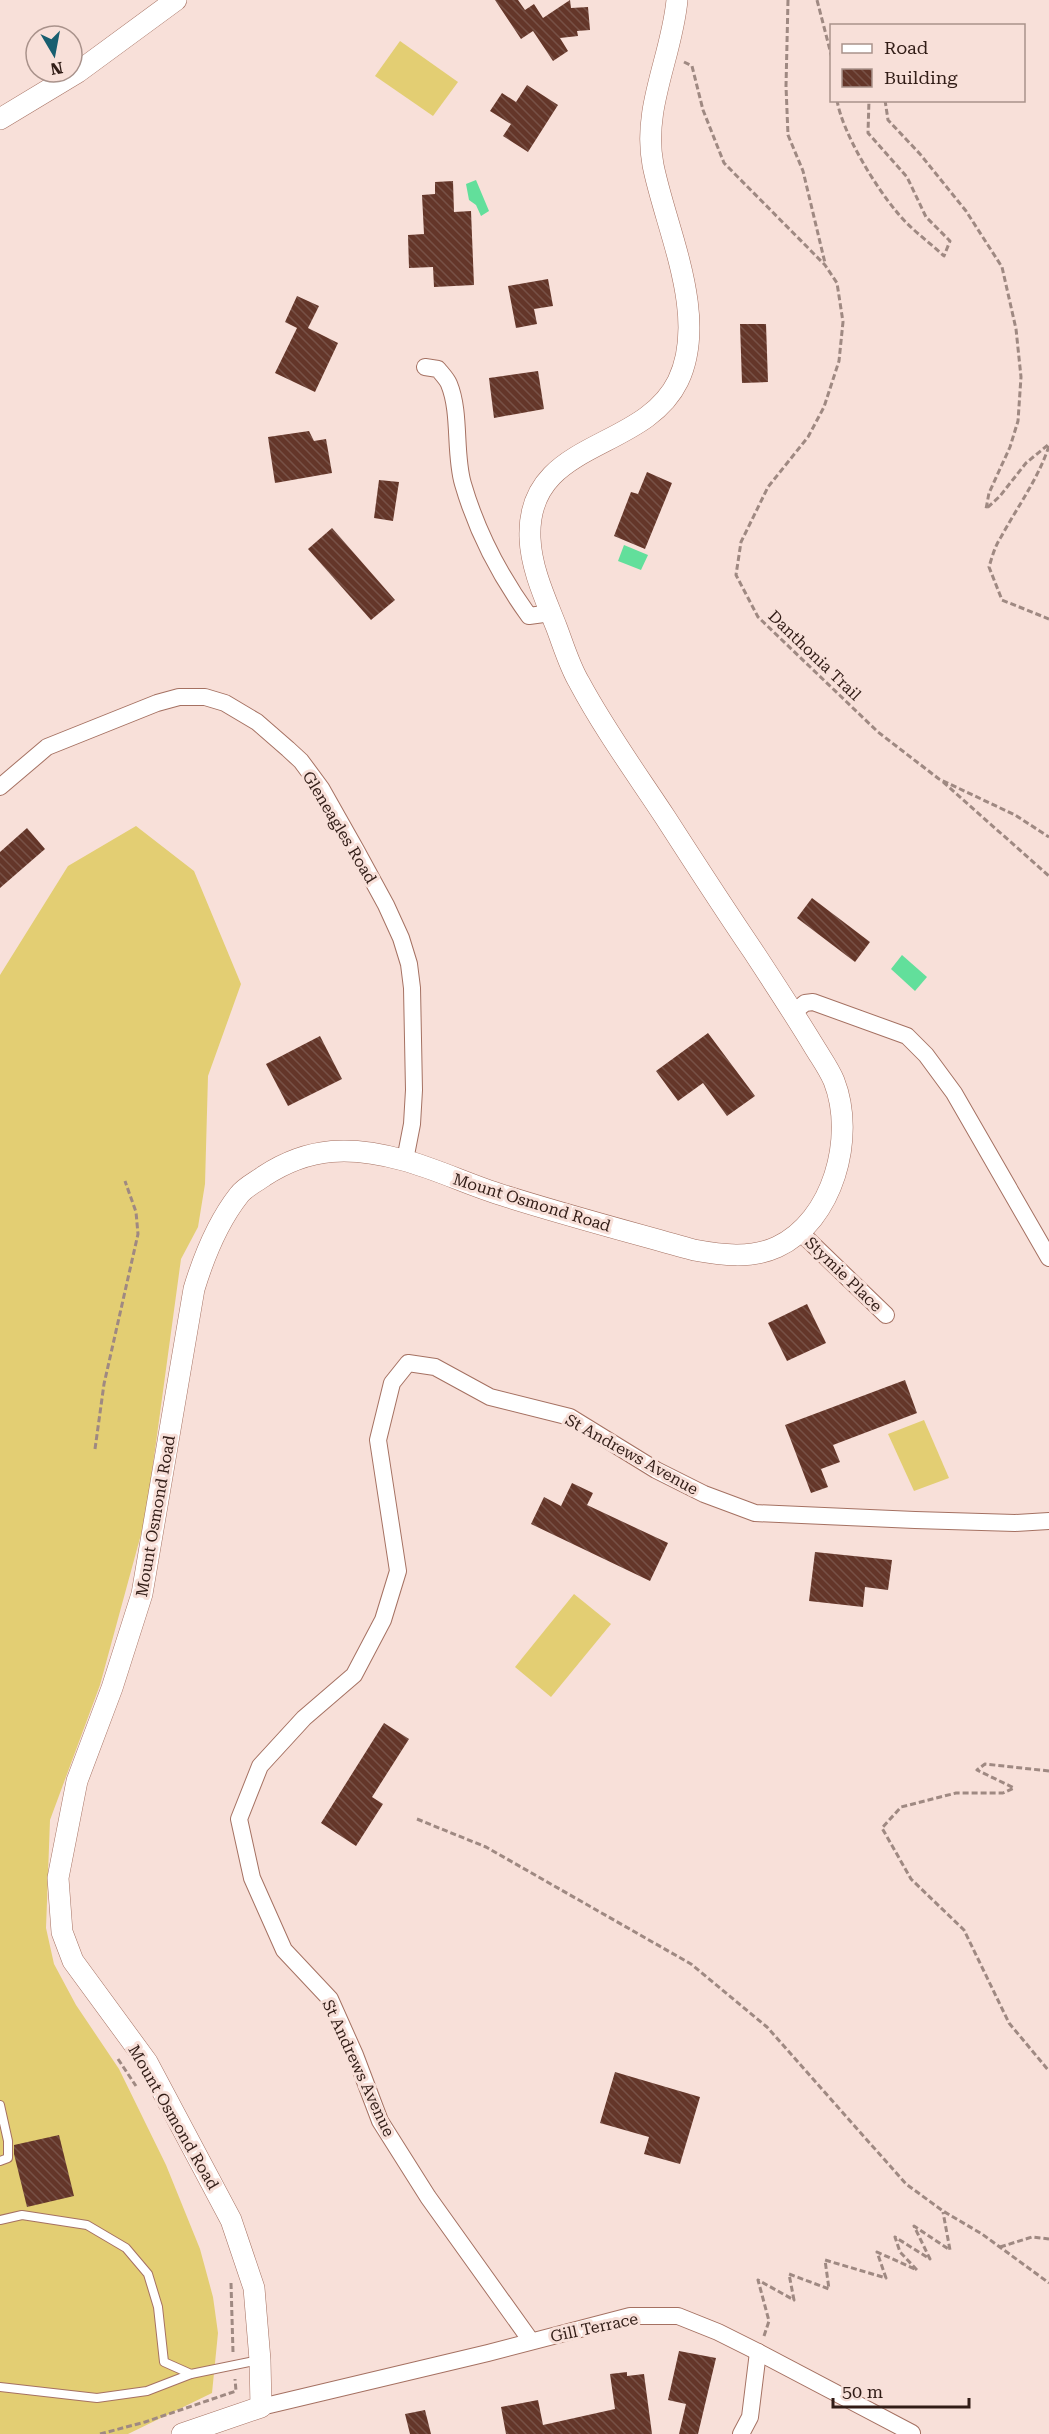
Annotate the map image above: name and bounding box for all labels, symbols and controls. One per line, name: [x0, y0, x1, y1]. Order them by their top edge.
north arrow: [24, 24, 84, 84]
legend: [830, 24, 1025, 102]
text: Road: [884, 37, 929, 58]
text: N: [49, 58, 64, 79]
text: Building: [884, 67, 958, 88]
street label: Danthonia Trail: [764, 606, 865, 704]
street label: Gleneagles Road: [299, 768, 381, 887]
street label: Mount Osmond Road: [451, 1169, 613, 1236]
street label: Stymie Place: [801, 1233, 886, 1316]
street label: St Andrews Avenue: [562, 1410, 702, 1499]
street label: Mount Osmond Road: [132, 1434, 179, 1598]
street label: St Andrews Avenue: [318, 1997, 399, 2140]
street label: Mount Osmond Road: [124, 2042, 223, 2193]
street label: Gill Terrace: [549, 2309, 640, 2346]
scale bar: [833, 2371, 970, 2409]
text: 50 m: [842, 2381, 883, 2402]

